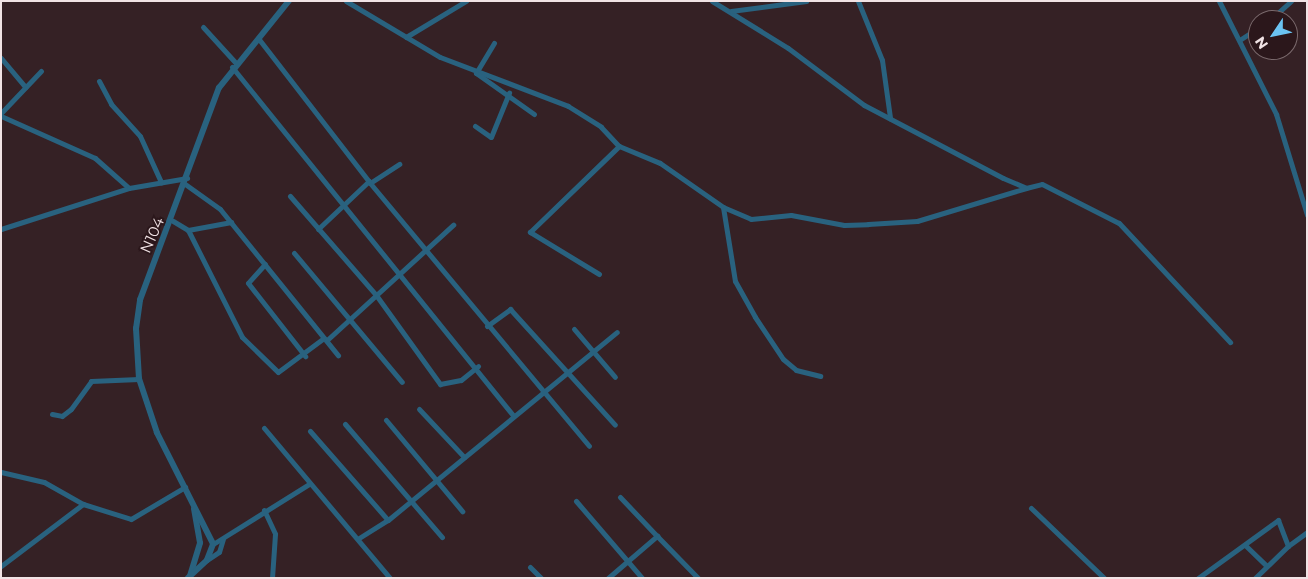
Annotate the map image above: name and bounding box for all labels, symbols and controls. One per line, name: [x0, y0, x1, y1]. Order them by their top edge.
north arrow: [1248, 10, 1298, 60]
text: N: [1251, 33, 1272, 53]
street label: N104: [136, 214, 168, 256]

